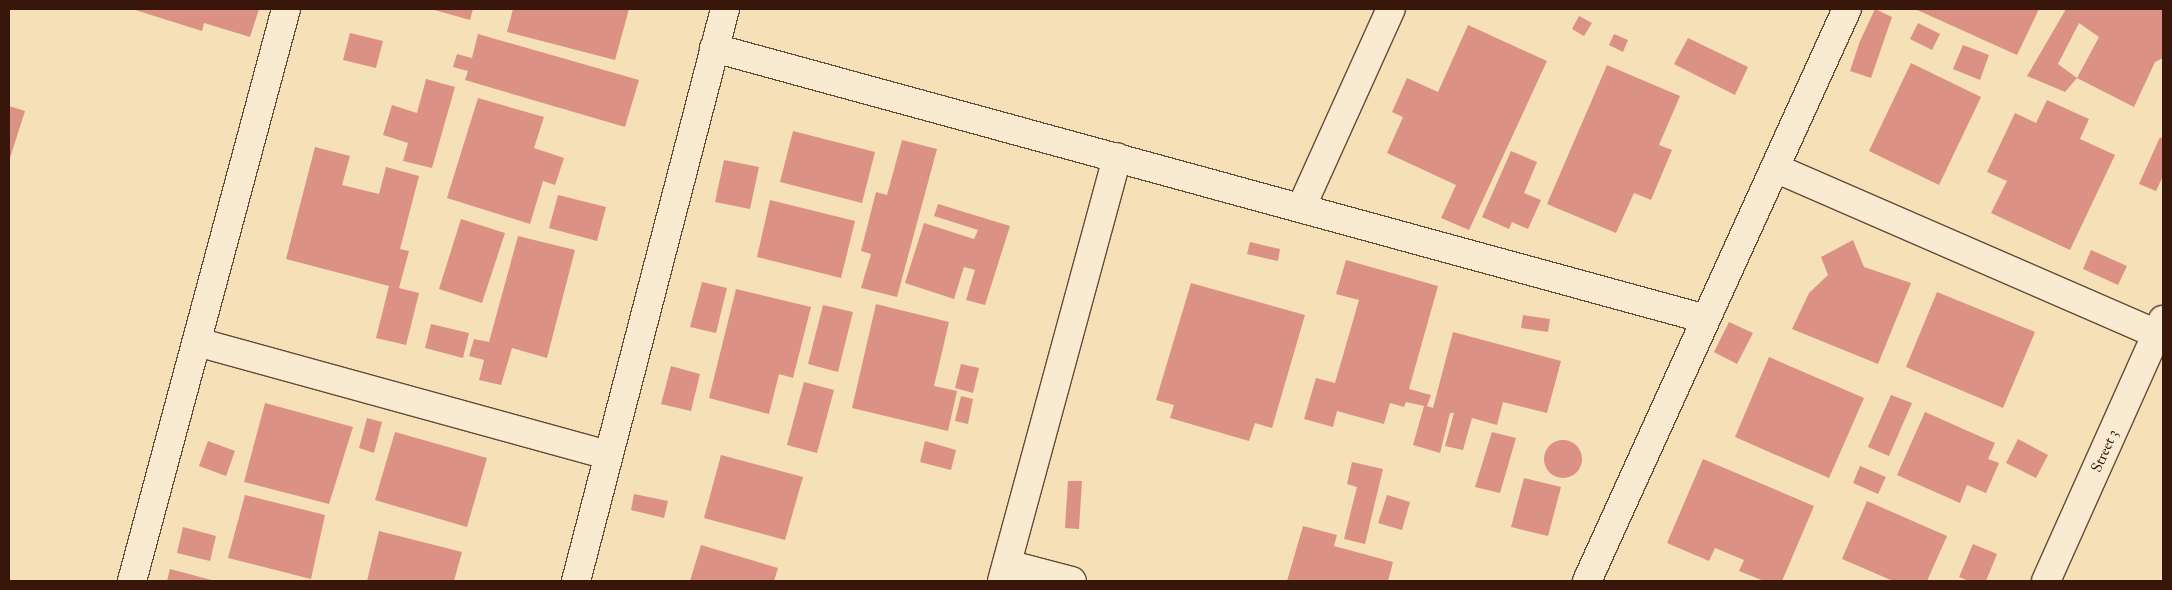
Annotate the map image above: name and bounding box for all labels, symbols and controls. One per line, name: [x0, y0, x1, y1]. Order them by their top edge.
street label: Street 3: [2088, 427, 2122, 475]

